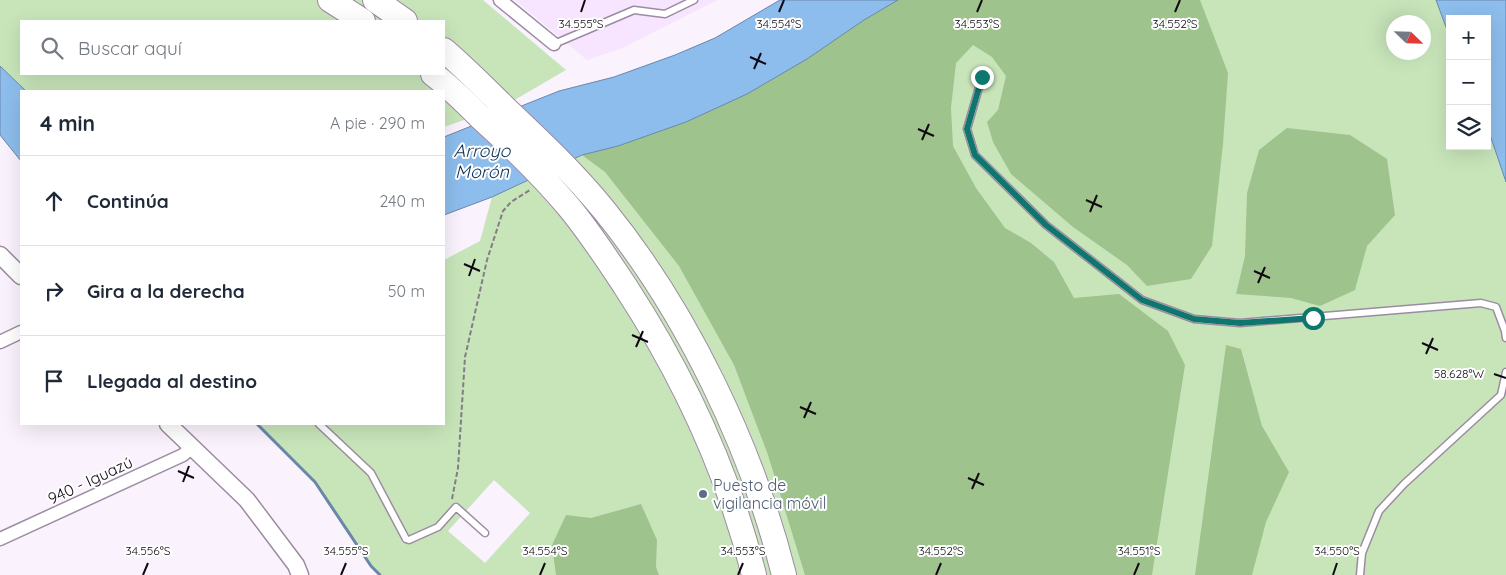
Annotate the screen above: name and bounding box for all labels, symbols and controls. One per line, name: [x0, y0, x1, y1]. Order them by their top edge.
north arrow: [1386, 15, 1431, 60]
map controls: [1446, 15, 1491, 150]
button: +: [1446, 15, 1491, 60]
text: 34.555°S: [558, 16, 604, 31]
text: 34.554°S: [757, 16, 802, 31]
text: 34.553°S: [955, 16, 1000, 31]
text: 34.552°S: [1152, 16, 1198, 31]
search box: [20, 20, 445, 75]
icon: search: [38, 34, 66, 62]
text: Buscar aquí: [78, 36, 182, 60]
button: −: [1446, 60, 1491, 105]
route end: [971, 66, 994, 89]
button: layers: [1446, 105, 1491, 150]
text: 4 min: [40, 110, 95, 136]
text: A pie · 290 m: [330, 113, 425, 133]
water label: Arroyo Morón: [454, 139, 512, 183]
icon: ahead: [40, 187, 68, 215]
text: Continúa: [87, 189, 169, 213]
text: 240 m: [379, 191, 425, 211]
icon: right: [40, 277, 68, 305]
text: Gira a la derecha: [87, 279, 245, 303]
text: 50 m: [388, 281, 425, 301]
route start: [1302, 307, 1325, 330]
text: 58.628°W: [1434, 366, 1485, 381]
icon: arrive: [40, 367, 68, 395]
text: Llegada al destino: [87, 369, 257, 393]
street label: 940 - Iguazú: [44, 452, 136, 508]
place label: Puesto de vigilancia móvil: [713, 475, 826, 513]
marker: Puesto de vigilancia móvil: [697, 488, 709, 500]
text: 34.556°S: [125, 543, 171, 558]
text: 34.555°S: [323, 543, 369, 558]
text: 34.554°S: [523, 543, 568, 558]
text: 34.553°S: [721, 543, 766, 558]
text: 34.552°S: [918, 543, 964, 558]
text: 34.551°S: [1117, 543, 1161, 558]
text: 34.550°S: [1314, 543, 1360, 558]

